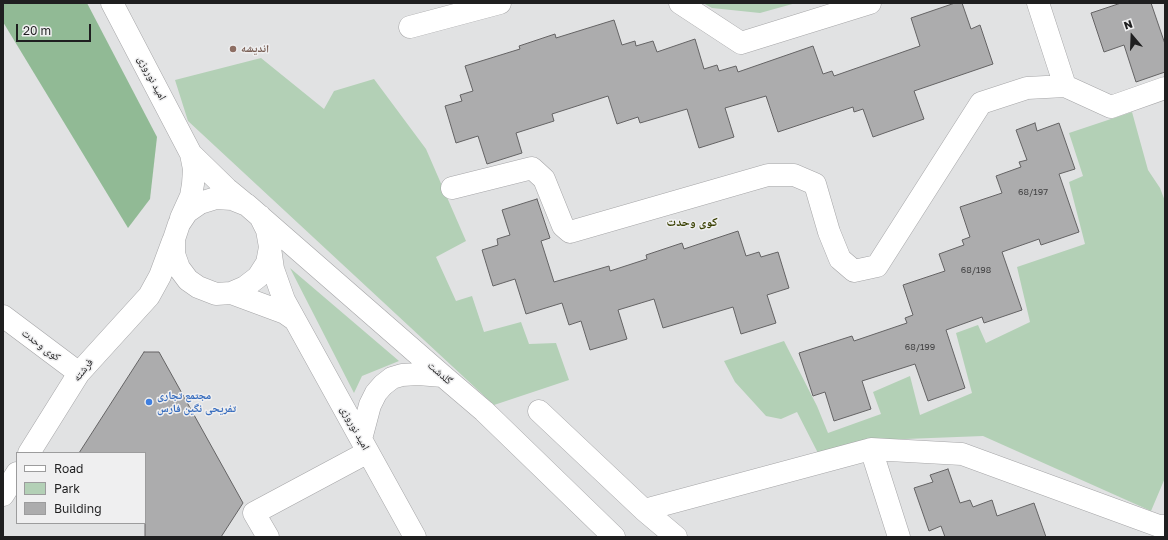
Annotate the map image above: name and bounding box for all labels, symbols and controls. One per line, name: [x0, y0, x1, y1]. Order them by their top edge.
scale bar: [18, 16, 93, 42]
north arrow: [1112, 16, 1152, 56]
text: N: [1122, 17, 1134, 32]
text: 20 m: [23, 23, 51, 38]
place label: اندیشه: [241, 42, 269, 56]
marker: اندیشه: [228, 44, 238, 54]
street label: امید نوروزی: [135, 54, 169, 102]
house number: 68/197: [1018, 187, 1048, 197]
district label: کوی وحدت: [666, 215, 718, 229]
house number: 68/198: [961, 265, 991, 275]
street label: کوی وحدت: [19, 326, 63, 364]
house number: 68/199: [905, 342, 935, 352]
street label: فرشته: [70, 356, 96, 384]
street label: گلدشت: [425, 359, 455, 387]
place label: مجتمع تجاری تفریحی نگین فارس: [157, 389, 236, 415]
marker: مجتمع تجاری تفریحی نگین فارس: [144, 397, 154, 407]
street label: امید نوروزی: [338, 404, 372, 452]
legend: [16, 452, 146, 524]
text: Road: [54, 461, 83, 476]
text: Park: [54, 481, 80, 496]
text: Building: [54, 501, 102, 516]

